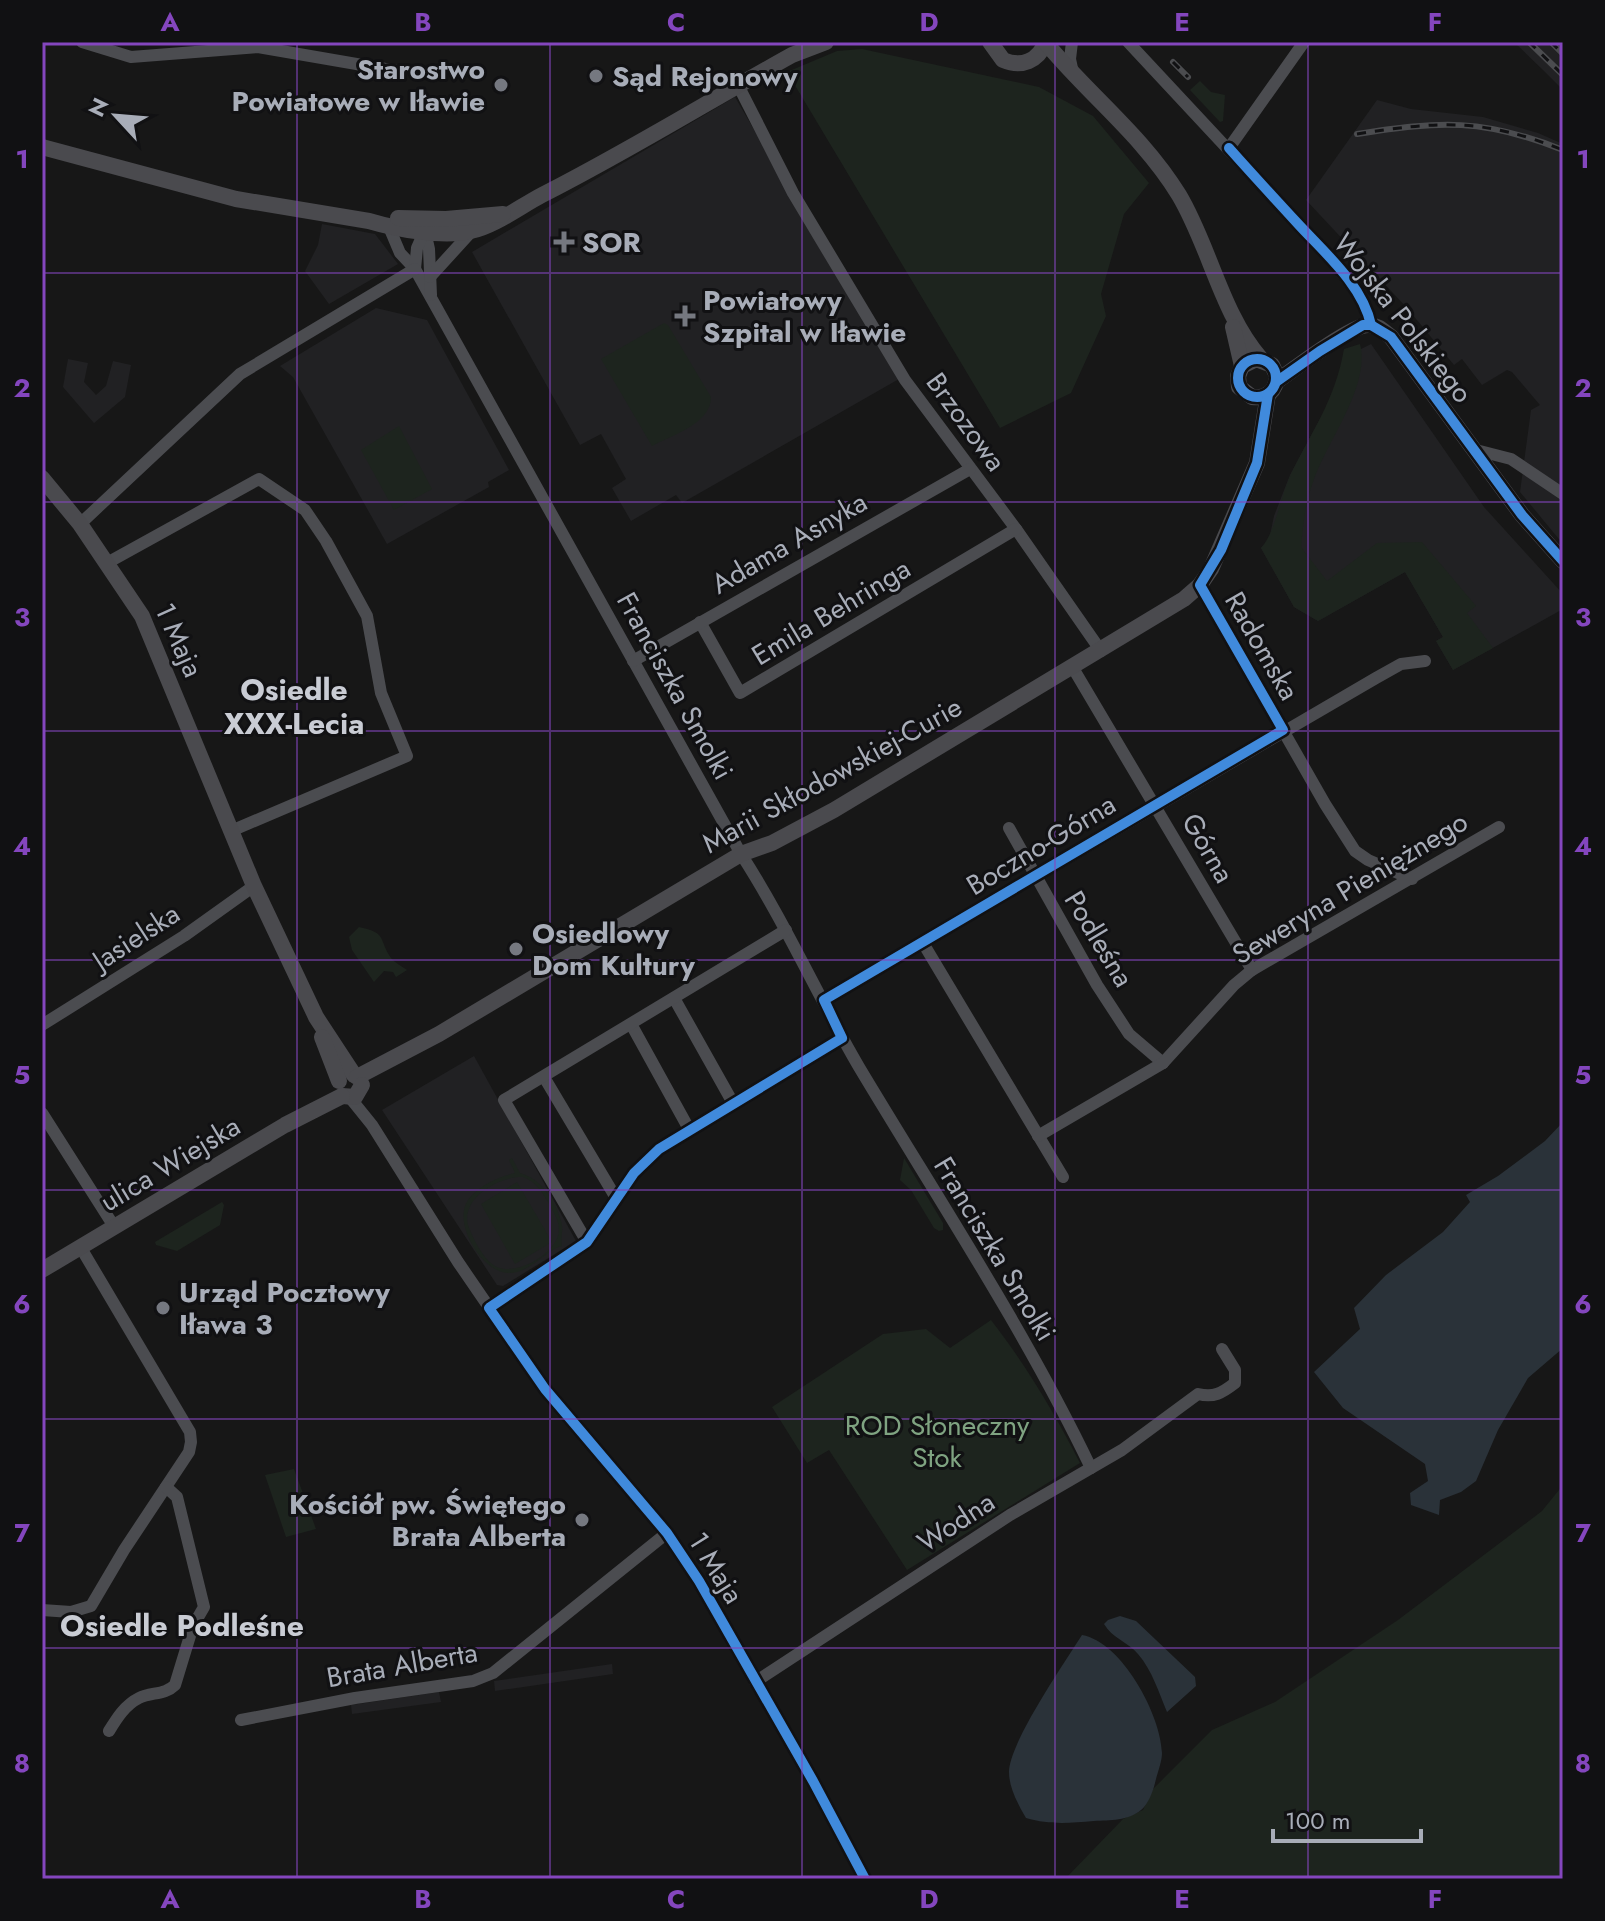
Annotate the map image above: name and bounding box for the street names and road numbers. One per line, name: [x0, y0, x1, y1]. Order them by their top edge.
street label: Wojska Polskiego: [1323, 224, 1483, 412]
street label: Brzozowa: [916, 364, 1016, 480]
street label: Adama Asnyka: [703, 482, 875, 604]
street label: Emila Behringa: [744, 548, 918, 676]
street label: Radomska: [1214, 584, 1310, 708]
street label: Franciszka Smolki: [606, 585, 744, 787]
street label: 1 Maja: [144, 596, 214, 684]
street label: Marii Skłodowskiej-Curie: [695, 686, 969, 864]
street label: Boczno-Górna: [959, 784, 1123, 906]
street label: Seweryna Pieniężnego: [1224, 801, 1476, 975]
street label: Górna: [1172, 805, 1244, 891]
street label: Podleśna: [1054, 883, 1144, 995]
street label: Jasielska: [81, 893, 188, 983]
street label: ulica Wiejska: [92, 1106, 248, 1222]
street label: Franciszka Smolki: [924, 1149, 1066, 1349]
street label: Wodna: [909, 1482, 1003, 1562]
street label: 1 Maja: [678, 1524, 754, 1612]
street label: Brata Alberta: [323, 1632, 481, 1698]

